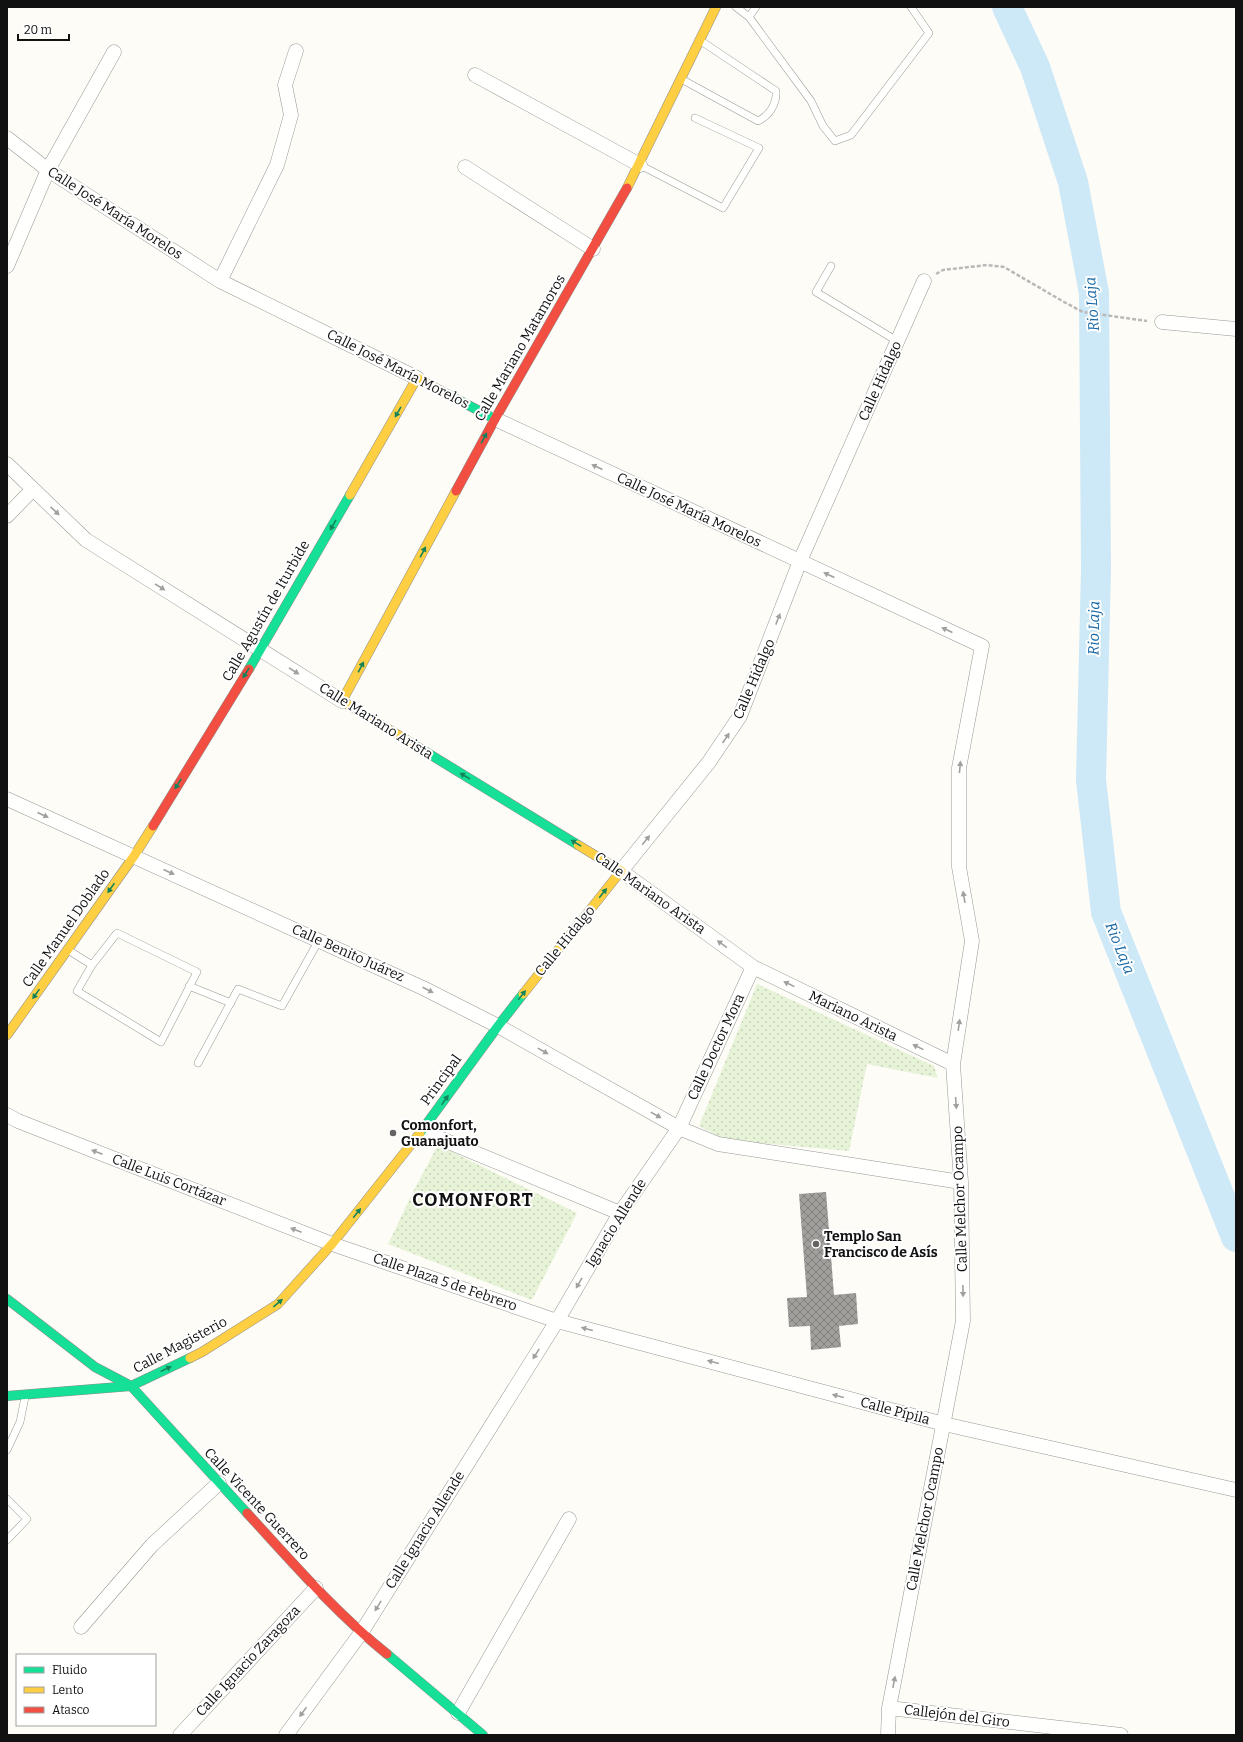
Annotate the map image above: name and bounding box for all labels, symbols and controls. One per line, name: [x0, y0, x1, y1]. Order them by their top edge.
scale bar: [18, 16, 69, 42]
text: 20 m: [24, 23, 53, 37]
street label: Calle José María Morelos: [44, 163, 186, 263]
street label: Calle Mariano Matamoros: [471, 272, 569, 424]
water label: Rio Laja: [1081, 276, 1103, 332]
street label: Calle José María Morelos: [324, 326, 472, 412]
street label: Calle Hidalgo: [855, 338, 905, 424]
one-way arrow: [394, 406, 401, 418]
one-way arrow: [481, 432, 488, 444]
one-way arrow: [591, 464, 603, 470]
street label: Calle José María Morelos: [614, 469, 764, 551]
one-way arrow: [50, 506, 60, 516]
one-way arrow: [329, 519, 336, 531]
street label: Calle Agustín de Iturbide: [219, 537, 313, 685]
one-way arrow: [419, 547, 426, 558]
one-way arrow: [823, 572, 835, 578]
one-way arrow: [154, 583, 166, 590]
water label: Rio Laja: [1085, 601, 1103, 655]
one-way arrow: [775, 613, 781, 625]
one-way arrow: [941, 627, 953, 633]
street label: Calle Hidalgo: [729, 636, 779, 722]
one-way arrow: [358, 661, 364, 673]
one-way arrow: [288, 667, 300, 674]
one-way arrow: [242, 668, 250, 678]
street label: Calle Mariano Arista: [316, 679, 436, 763]
one-way arrow: [722, 733, 730, 743]
one-way arrow: [957, 761, 963, 773]
one-way arrow: [459, 772, 471, 779]
one-way arrow: [174, 779, 182, 789]
one-way arrow: [37, 812, 48, 818]
one-way arrow: [641, 835, 650, 846]
one-way arrow: [571, 839, 581, 847]
street label: Calle Mariano Arista: [591, 848, 709, 938]
street label: Calle Manuel Doblado: [19, 865, 113, 991]
one-way arrow: [164, 869, 175, 875]
one-way arrow: [107, 882, 115, 893]
one-way arrow: [599, 888, 607, 899]
one-way arrow: [961, 891, 967, 903]
street label: Calle Hidalgo: [531, 902, 599, 980]
water label: Rio Laja: [1101, 919, 1139, 977]
street label: Calle Benito Juárez: [289, 921, 407, 986]
one-way arrow: [716, 940, 727, 948]
one-way arrow: [783, 981, 794, 987]
one-way arrow: [422, 987, 434, 993]
street label: Mariano Arista: [806, 987, 900, 1045]
one-way arrow: [32, 988, 40, 999]
one-way arrow: [518, 990, 526, 1001]
street label: Calle Doctor Mora: [684, 991, 748, 1103]
one-way arrow: [956, 1019, 962, 1031]
one-way arrow: [913, 1044, 924, 1050]
one-way arrow: [537, 1047, 549, 1054]
street label: Principal: [417, 1051, 465, 1109]
one-way arrow: [441, 1094, 449, 1105]
one-way arrow: [953, 1097, 960, 1109]
one-way arrow: [650, 1111, 662, 1118]
place label: Comonfort, Guanajuato: [401, 1117, 479, 1150]
street label: Calle Melchor Ocampo: [949, 1126, 971, 1272]
marker: Comonfort, Guanajuato: [388, 1128, 398, 1138]
one-way arrow: [91, 1149, 102, 1155]
street label: Calle Luis Cortázar: [110, 1150, 228, 1210]
street label: Ignacio Allende: [582, 1176, 650, 1270]
district label: COMONFORT: [412, 1189, 534, 1211]
one-way arrow: [352, 1208, 361, 1219]
one-way arrow: [290, 1226, 302, 1232]
place label: Templo San Francisco de Asís: [824, 1228, 938, 1261]
marker: Templo San Francisco de Asís: [811, 1239, 821, 1249]
street label: Calle Plaza 5 de Febrero: [371, 1249, 519, 1315]
one-way arrow: [575, 1277, 582, 1289]
one-way arrow: [960, 1285, 966, 1298]
one-way arrow: [272, 1299, 283, 1307]
street label: Calle Magisterio: [130, 1313, 230, 1377]
one-way arrow: [581, 1326, 593, 1332]
one-way arrow: [532, 1349, 540, 1359]
one-way arrow: [707, 1359, 719, 1365]
one-way arrow: [160, 1366, 172, 1372]
one-way arrow: [832, 1393, 844, 1399]
street label: Calle Pípila: [858, 1394, 932, 1429]
street label: Calle Vicente Guerrero: [201, 1444, 313, 1564]
street label: Calle Melchor Ocampo: [903, 1446, 947, 1592]
street label: Calle Ignacio Allende: [382, 1468, 468, 1592]
one-way arrow: [374, 1600, 381, 1612]
street label: Calle Ignacio Zaragoza: [192, 1602, 304, 1720]
legend: [16, 1654, 156, 1726]
text: Fluido: [52, 1663, 87, 1677]
one-way arrow: [891, 1676, 897, 1689]
text: Lento: [52, 1683, 84, 1697]
street label: Callejón del Giro: [903, 1701, 1011, 1731]
text: Atasco: [52, 1703, 90, 1717]
one-way arrow: [299, 1707, 307, 1717]

